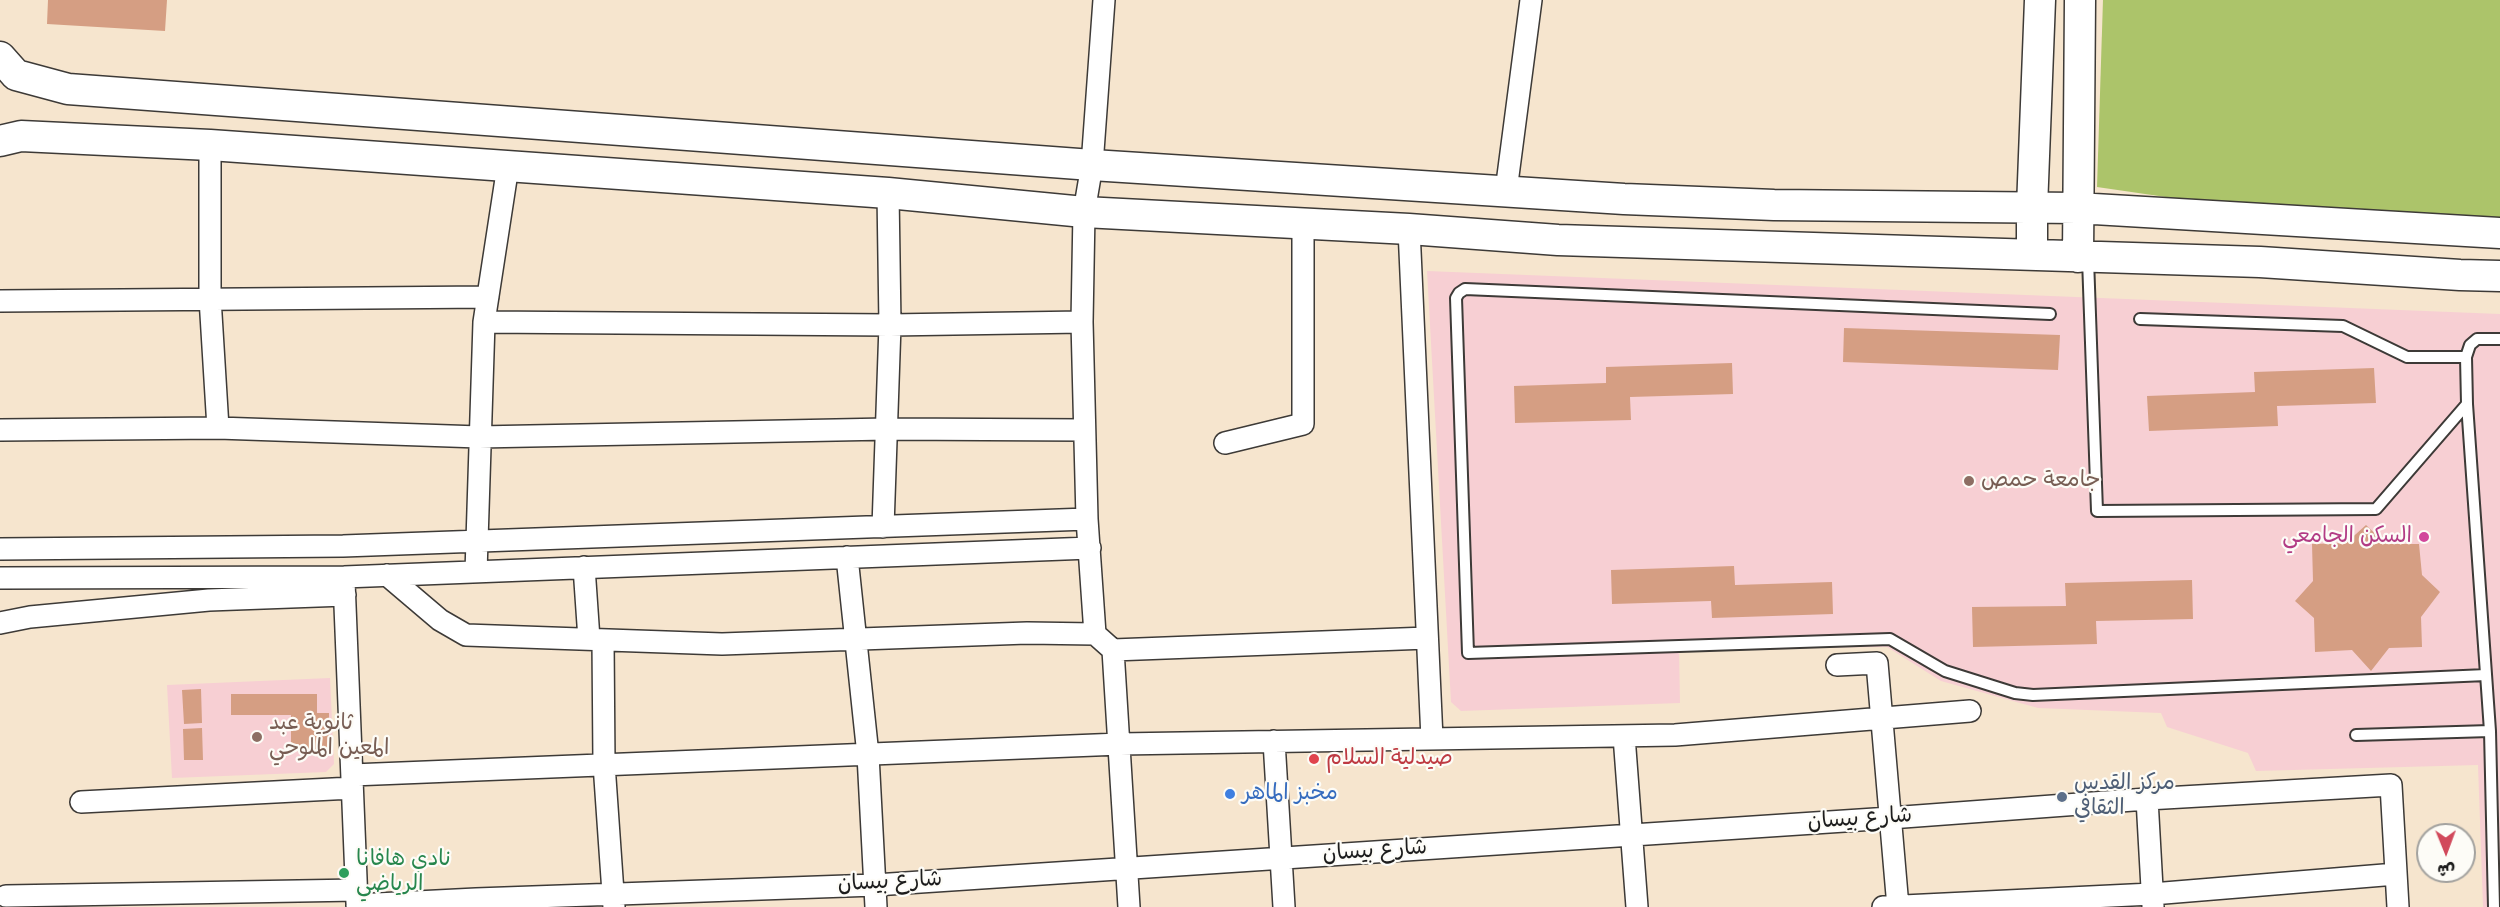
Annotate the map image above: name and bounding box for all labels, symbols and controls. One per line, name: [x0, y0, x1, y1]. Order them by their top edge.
place label: جامعة حمص: [1981, 468, 2101, 494]
marker: جامعة حمص: [1962, 474, 1976, 488]
place label: السكن الجامعي: [2282, 524, 2412, 550]
marker: السكن الجامعي: [2417, 530, 2431, 544]
place label: ثانوية عبد المعين الملوحي: [269, 711, 389, 762]
marker: ثانوية عبد المعين الملوحي: [250, 730, 264, 744]
place label: صيدلية السلام: [1326, 746, 1453, 772]
marker: صيدلية السلام: [1307, 752, 1321, 766]
place label: مركز القدس الثقافي: [2074, 771, 2175, 822]
place label: مخبز الماهر: [1242, 781, 1338, 807]
marker: مخبز الماهر: [1223, 787, 1237, 801]
marker: مركز القدس الثقافي: [2055, 790, 2069, 804]
street label: شارع بيسان: [1807, 803, 1913, 837]
north arrow: [2416, 823, 2476, 883]
street label: شارع بيسان: [1322, 835, 1428, 869]
place label: نادي هافانا الرياضي: [356, 847, 451, 898]
text: ش: [2437, 859, 2455, 880]
marker: نادي هافانا الرياضي: [337, 866, 351, 880]
street label: شارع بيسان: [837, 867, 943, 899]

